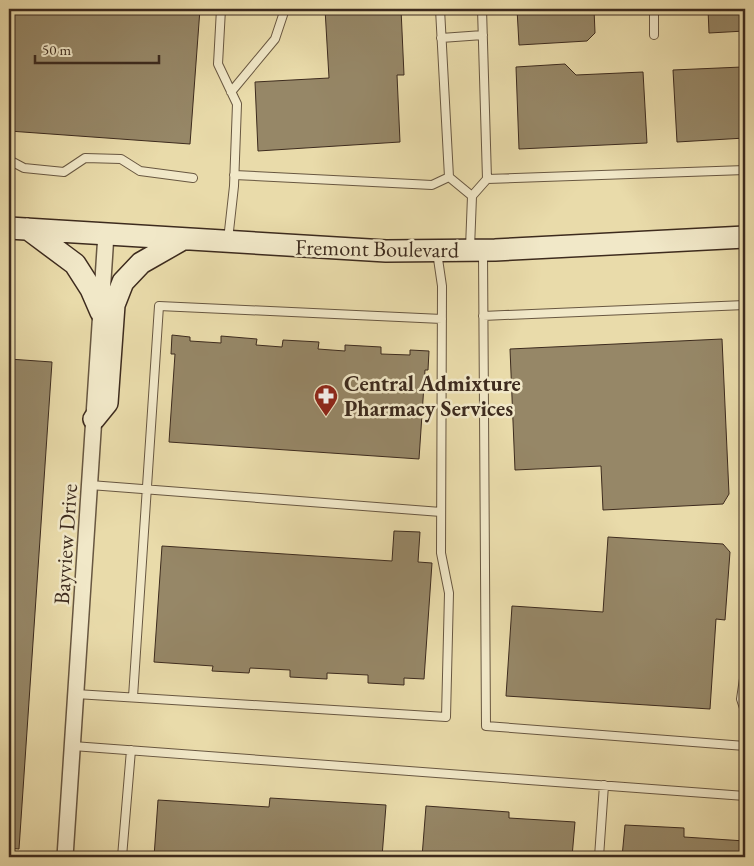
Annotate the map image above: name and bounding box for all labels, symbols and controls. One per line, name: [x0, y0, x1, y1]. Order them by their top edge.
scale bar: [35, 32, 159, 64]
text: 50 m: [42, 40, 71, 59]
street label: Fremont Boulevard: [295, 233, 460, 264]
place label: Central Admixture Pharmacy Services: [344, 369, 521, 423]
pharmacy icon: Central Admixture Pharmacy Services: [313, 383, 339, 417]
street label: Bayview Drive: [47, 482, 84, 605]

